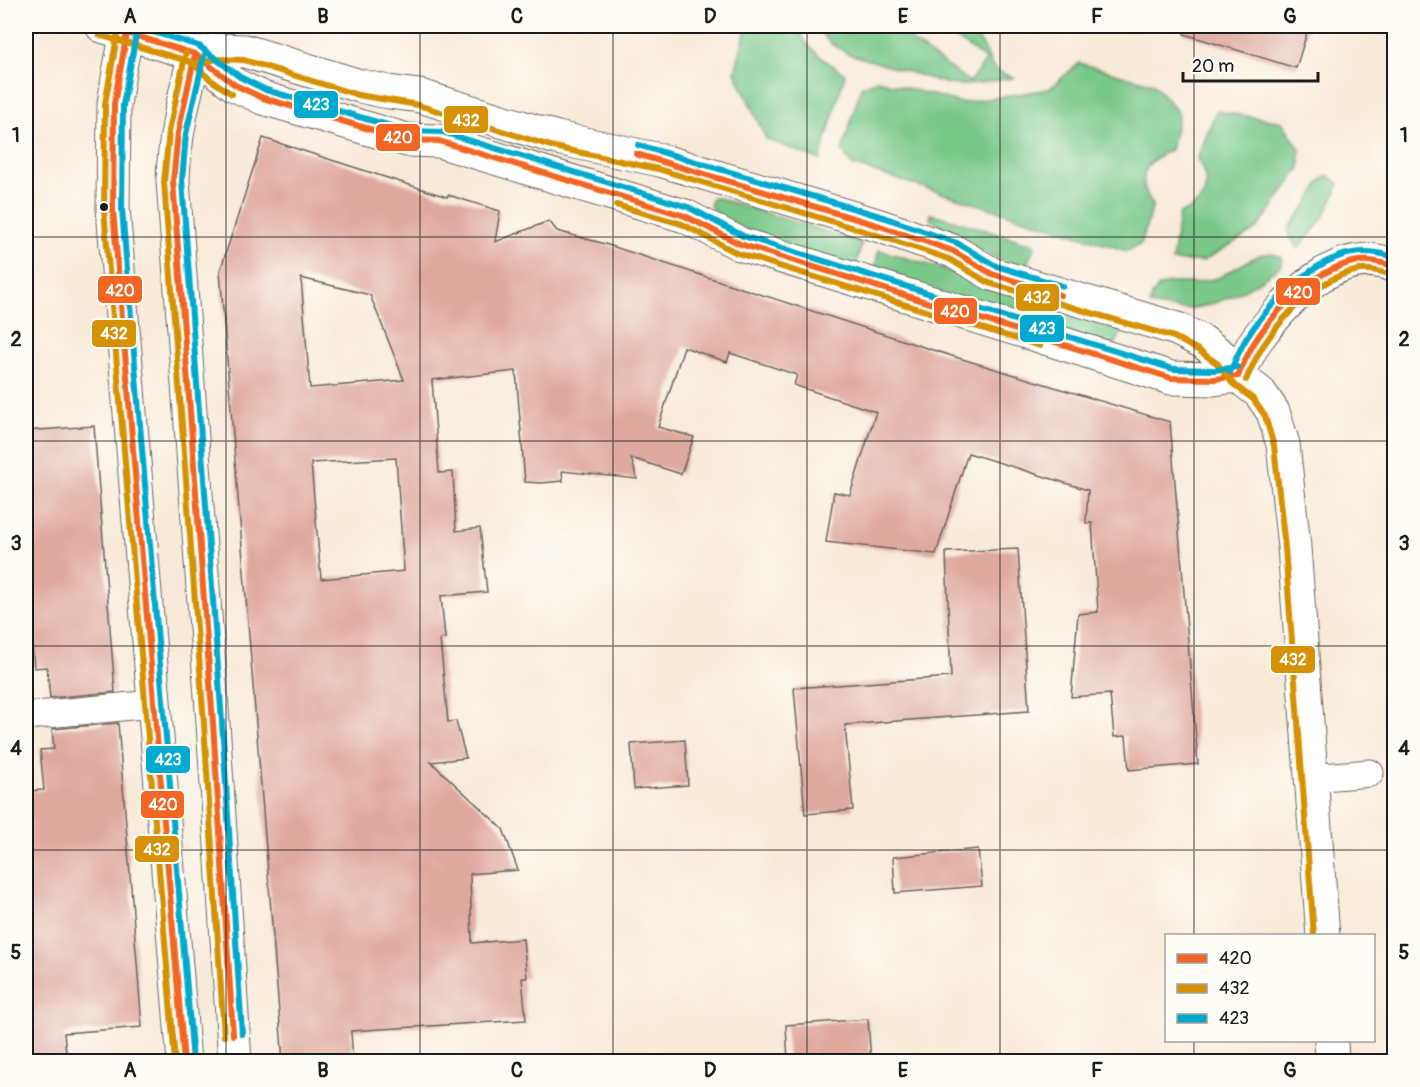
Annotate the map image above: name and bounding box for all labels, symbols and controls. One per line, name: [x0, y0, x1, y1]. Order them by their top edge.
text: A: [124, 4, 137, 29]
text: B: [317, 4, 329, 29]
text: C: [511, 4, 523, 29]
text: D: [704, 4, 717, 29]
text: E: [898, 4, 909, 29]
text: F: [1091, 4, 1103, 29]
text: G: [1283, 4, 1297, 29]
scale bar: [1183, 45, 1318, 83]
text: 20 m: [1192, 55, 1234, 78]
line badge: 423: [293, 90, 339, 119]
text: 423: [303, 95, 329, 115]
line badge: 432: [443, 105, 489, 134]
text: 432: [452, 111, 480, 131]
text: 1: [12, 123, 20, 148]
line badge: 420: [375, 123, 421, 152]
text: 1: [1400, 123, 1408, 148]
text: 420: [383, 128, 413, 148]
unlabelled marker: [98, 201, 110, 213]
line badge: 420: [97, 275, 143, 304]
line badge: 420: [1275, 277, 1321, 306]
text: 420: [105, 281, 135, 301]
line badge: 432: [1015, 283, 1060, 312]
text: 420: [1283, 283, 1313, 303]
text: 432: [1023, 288, 1051, 308]
line badge: 420: [933, 297, 978, 325]
text: 420: [940, 302, 970, 322]
line badge: 423: [1019, 314, 1065, 343]
line badge: 432: [91, 319, 137, 348]
text: 423: [1029, 319, 1055, 339]
text: 432: [100, 324, 128, 344]
text: 2: [10, 327, 22, 352]
text: 2: [1398, 327, 1410, 352]
text: 3: [10, 531, 22, 556]
text: 3: [1398, 531, 1410, 556]
line badge: 432: [1270, 645, 1316, 674]
text: 432: [1279, 650, 1307, 670]
text: 4: [10, 736, 22, 761]
text: 4: [1398, 736, 1410, 761]
line badge: 423: [145, 745, 191, 774]
text: 423: [155, 750, 181, 770]
line badge: 420: [140, 790, 185, 819]
text: 420: [148, 795, 178, 815]
line badge: 432: [134, 835, 180, 863]
text: 432: [143, 840, 171, 860]
legend: [1165, 934, 1375, 1042]
text: 5: [11, 940, 22, 965]
text: 5: [1399, 940, 1410, 965]
text: 420: [1219, 947, 1252, 970]
text: 432: [1219, 977, 1250, 1000]
text: 423: [1219, 1007, 1249, 1030]
text: A: [124, 1058, 137, 1083]
text: B: [317, 1058, 329, 1083]
text: C: [511, 1058, 523, 1083]
text: D: [704, 1058, 717, 1083]
text: E: [898, 1058, 909, 1083]
text: F: [1091, 1058, 1103, 1083]
text: G: [1283, 1058, 1297, 1083]

